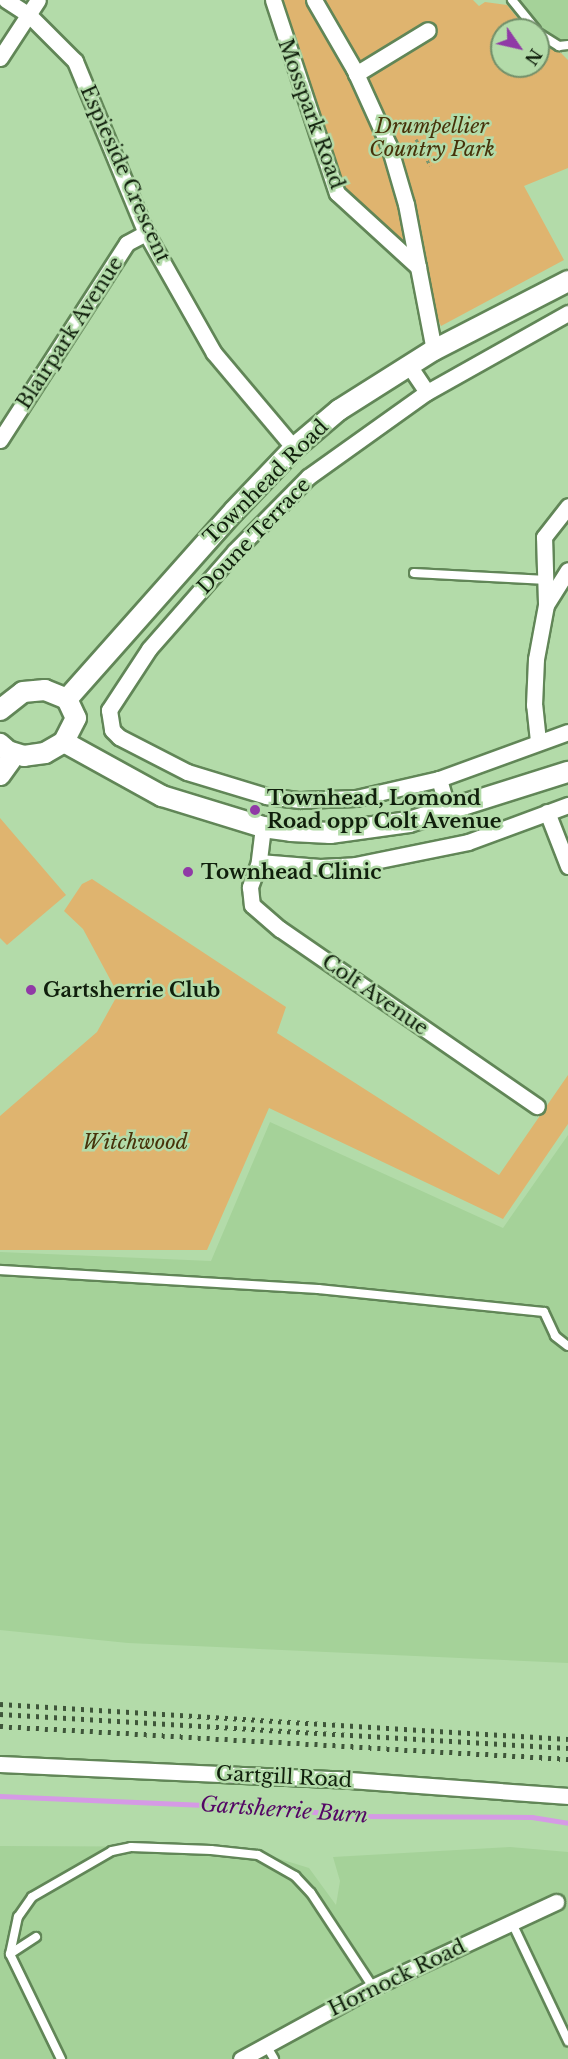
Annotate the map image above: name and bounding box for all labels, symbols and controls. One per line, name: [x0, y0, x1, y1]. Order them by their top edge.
north arrow: [490, 18, 550, 78]
street label: Mosspark Road: [273, 36, 349, 192]
text: N: [521, 45, 546, 69]
street label: Espieside Crescent: [75, 82, 175, 266]
park label: Drumpellier Country Park: [369, 115, 495, 162]
street label: Blairpark Avenue: [12, 252, 128, 414]
street label: Townhead Road: [199, 415, 333, 549]
street label: Doune Terrace: [192, 473, 316, 599]
place label: Townhead, Lomond Road opp Colt Avenue: [267, 786, 502, 833]
marker: Townhead, Lomond Road opp Colt Avenue: [248, 803, 262, 817]
place label: Townhead Clinic: [201, 860, 382, 884]
marker: Townhead Clinic: [179, 863, 197, 881]
street label: Colt Avenue: [317, 949, 433, 1041]
place label: Gartsherrie Club: [43, 978, 220, 1002]
marker: Gartsherrie Club: [24, 983, 38, 997]
park label: Witchwood: [82, 1130, 188, 1154]
street label: Gartgill Road: [215, 1761, 353, 1793]
water label: Gartsherrie Burn: [199, 1792, 369, 1828]
street label: Hornock Road: [325, 1934, 469, 2022]

